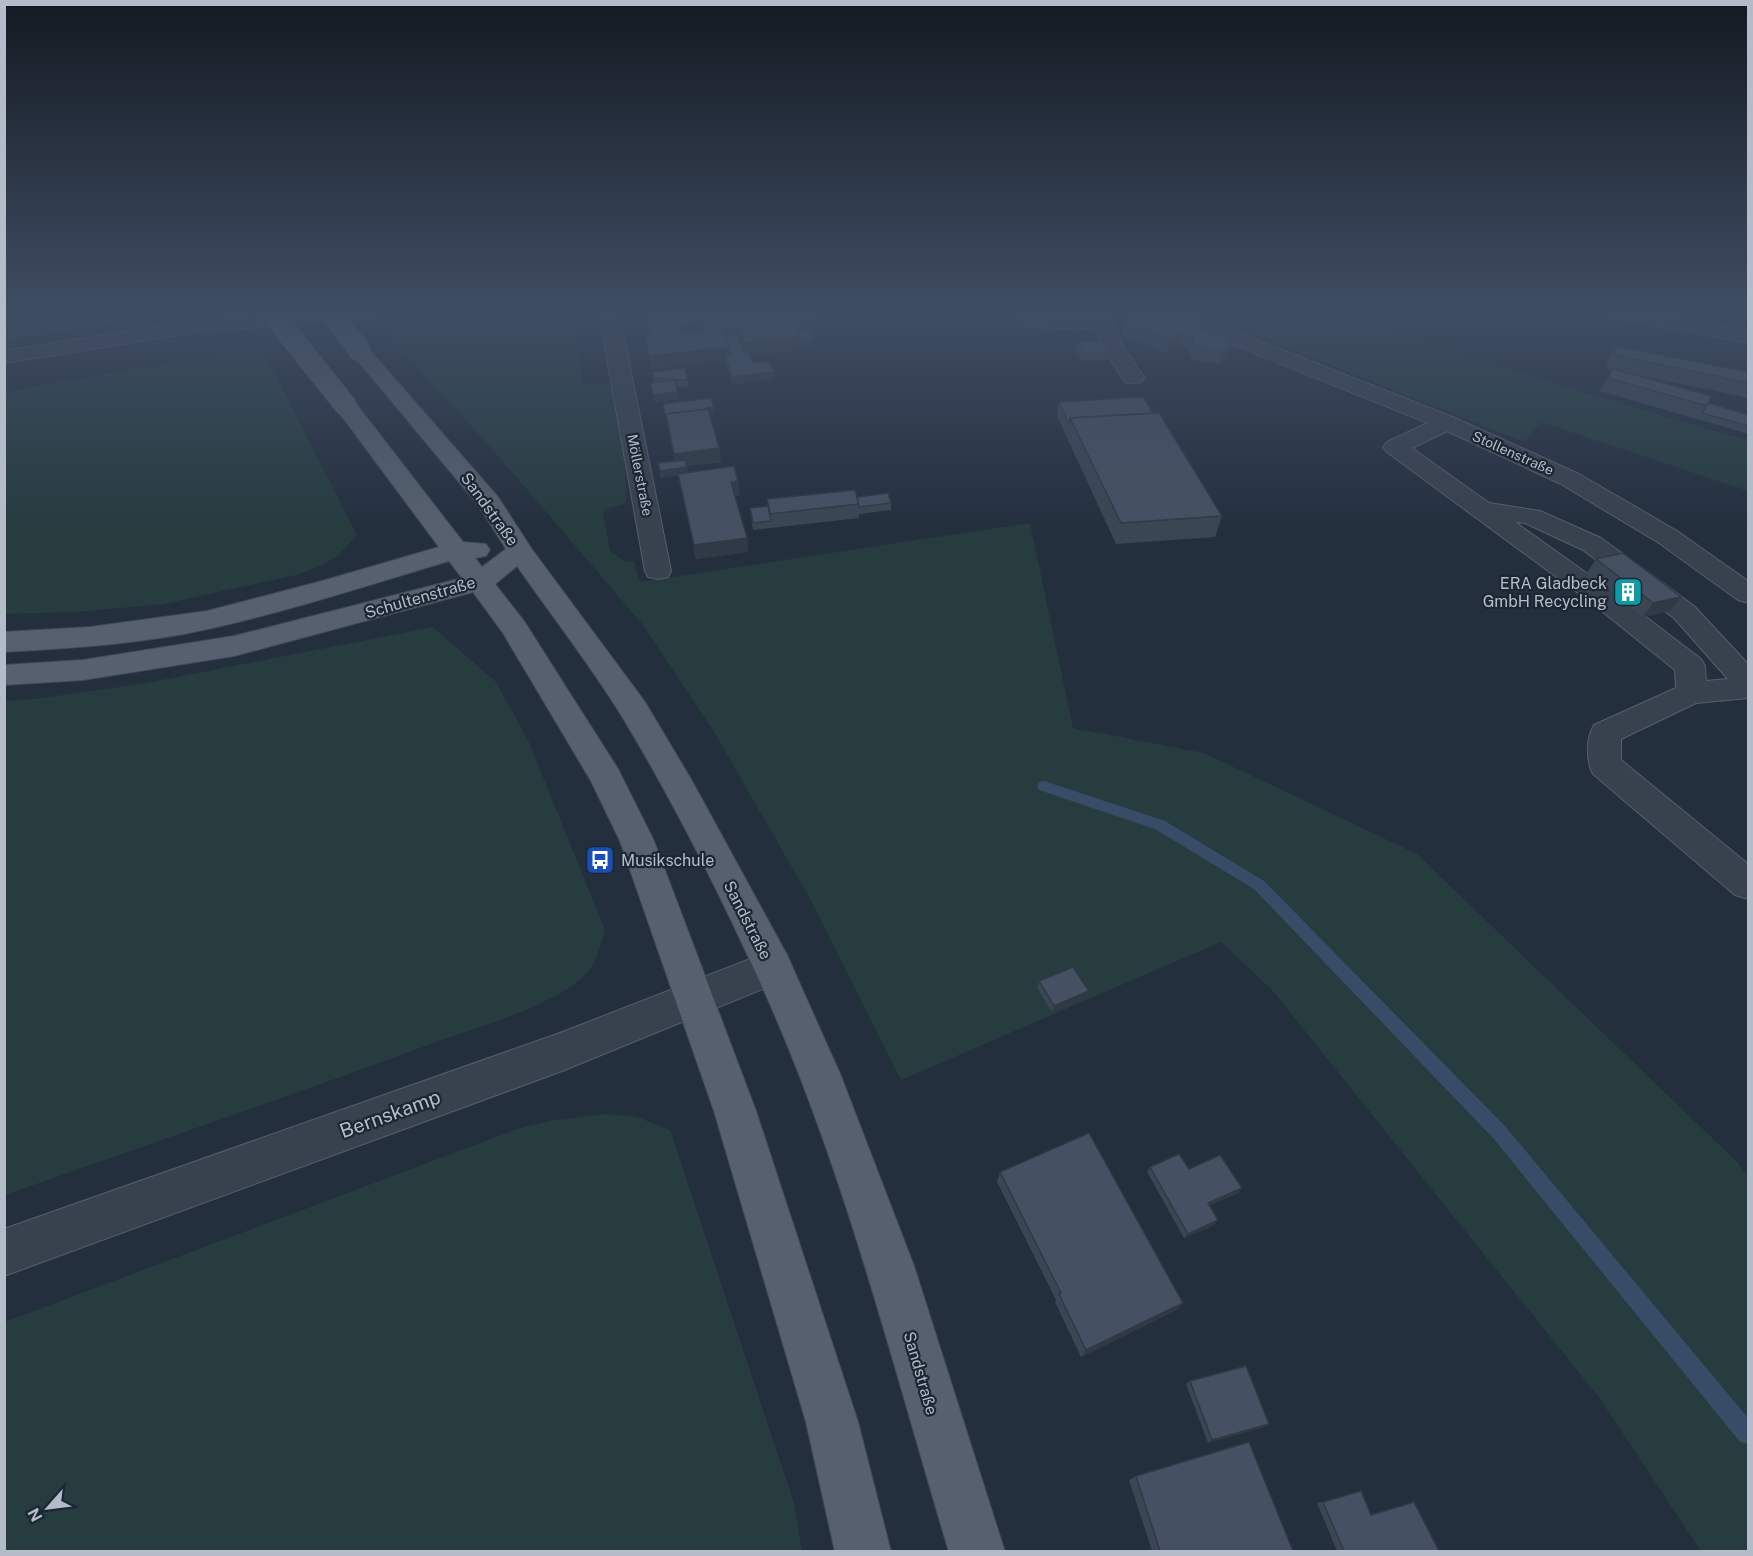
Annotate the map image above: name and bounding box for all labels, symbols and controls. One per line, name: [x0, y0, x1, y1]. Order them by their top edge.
street label: Stollenstraße: [1470, 428, 1556, 478]
street label: Möllerstraße: [624, 433, 656, 517]
street label: Sandstraße: [457, 469, 522, 550]
street label: Schultenstraße: [363, 573, 477, 622]
place label: ERA Gladbeck GmbH Recycling: [1483, 574, 1607, 611]
building icon: ERA Gladbeck GmbH Recycling: [1612, 576, 1644, 608]
bus stop icon: Musikschule: [584, 844, 616, 876]
place label: Musikschule: [621, 851, 714, 870]
street label: Sandstraße: [720, 878, 775, 963]
street label: Bernskamp: [336, 1085, 444, 1143]
street label: Sandstraße: [900, 1329, 941, 1417]
north arrow: [18, 1478, 78, 1538]
text: N: [24, 1505, 47, 1525]

